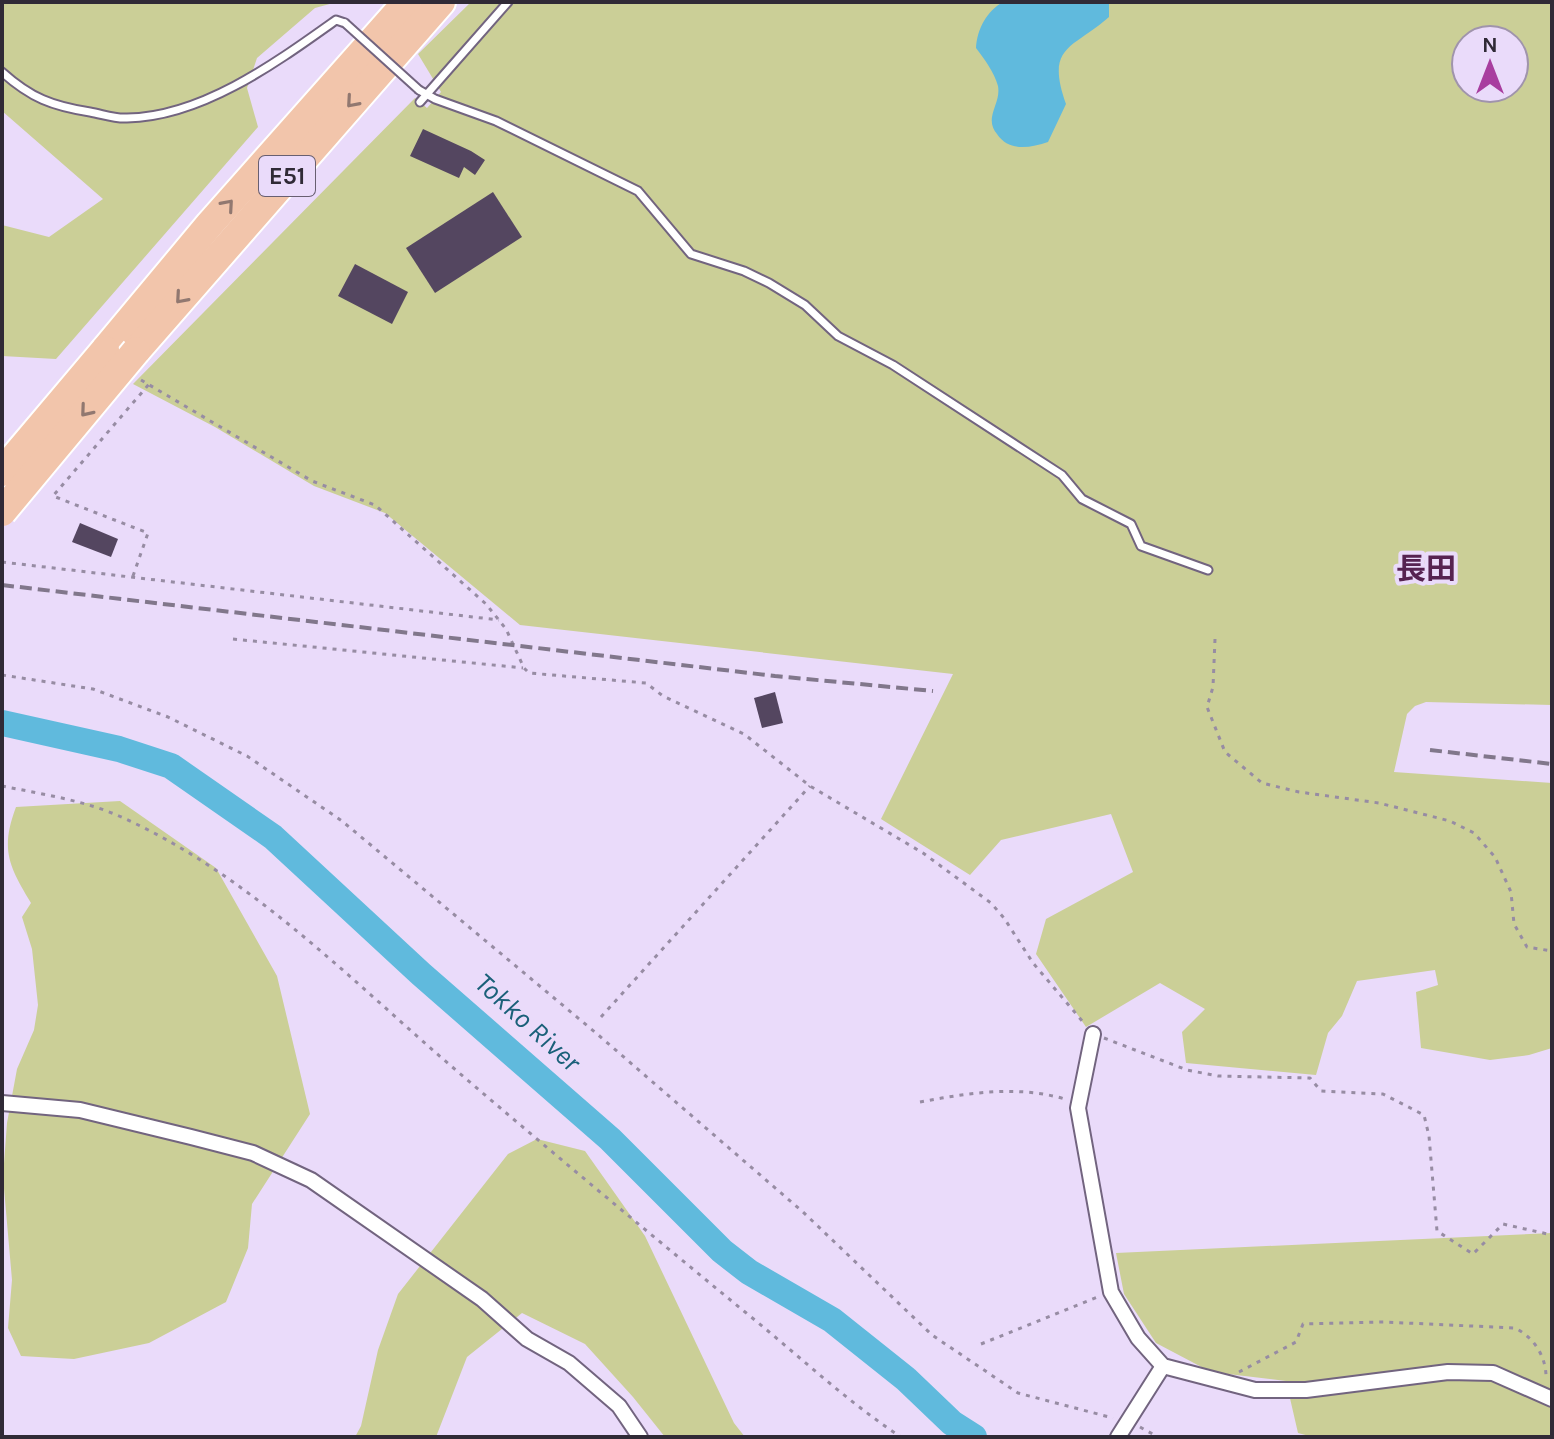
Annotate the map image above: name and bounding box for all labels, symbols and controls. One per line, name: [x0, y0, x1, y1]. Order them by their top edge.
north arrow: [1450, 24, 1530, 104]
text: N: [1482, 32, 1498, 58]
one-way arrow: [347, 93, 362, 108]
road number: E51: [259, 156, 315, 196]
one-way arrow: [218, 199, 232, 214]
one-way arrow: [176, 289, 191, 304]
one-way arrow: [81, 402, 96, 416]
district label: 長田: [1396, 551, 1456, 587]
water label: Tokko River: [468, 966, 589, 1079]

